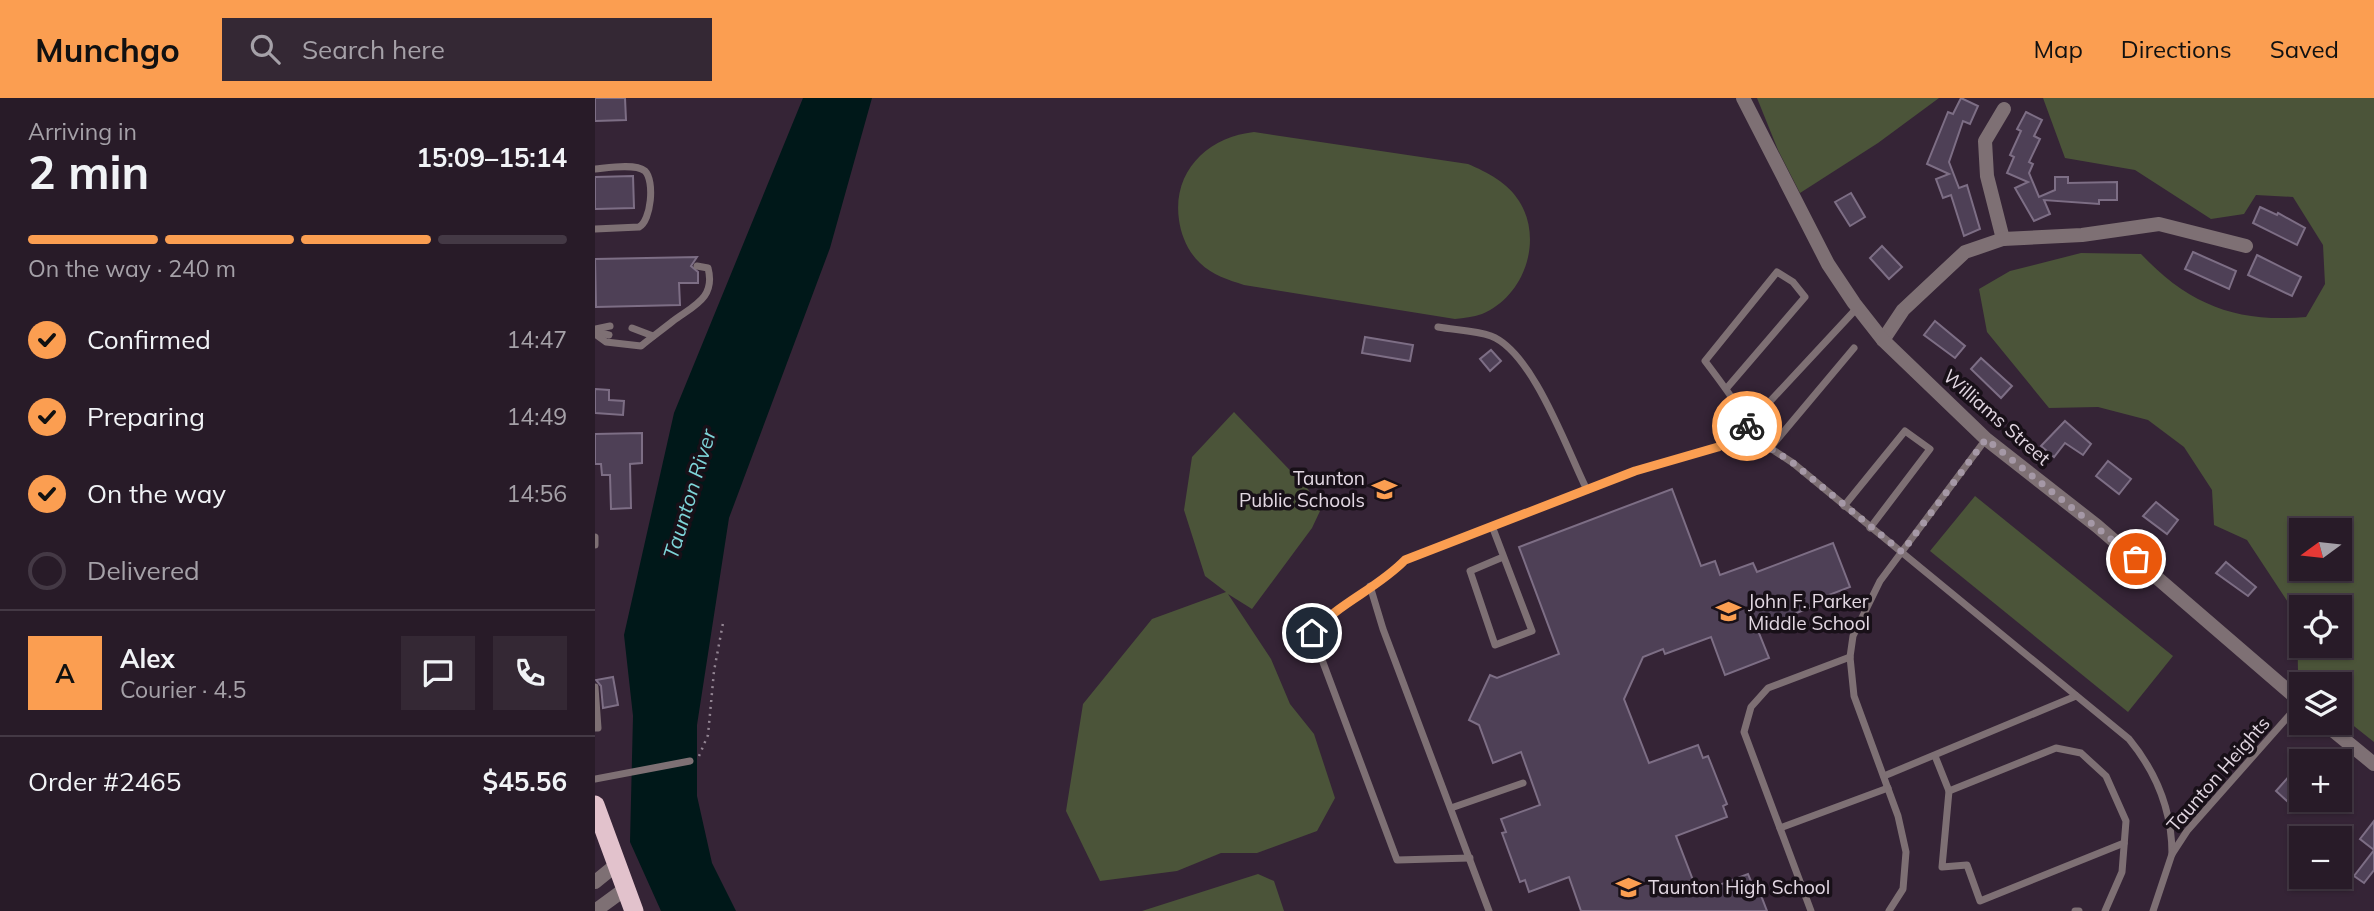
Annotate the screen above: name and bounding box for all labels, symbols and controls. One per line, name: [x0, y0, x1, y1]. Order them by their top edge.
search box: [222, 18, 712, 81]
text: Munchgo: [35, 29, 180, 70]
icon: search: [246, 30, 284, 68]
text: Search here: [302, 33, 445, 66]
text: Map: [2033, 34, 2083, 64]
text: Directions: [2121, 34, 2232, 64]
text: Saved: [2270, 34, 2339, 64]
text: Arriving in: [28, 117, 137, 146]
text: 15:09–15:14: [416, 141, 567, 174]
text: 2 min: [28, 143, 149, 201]
text: On the way · 240 m: [28, 254, 236, 283]
icon: check: [28, 321, 66, 359]
text: Confirmed: [87, 323, 211, 356]
text: 14:47: [507, 325, 567, 354]
street label: Williams Street: [1938, 364, 2056, 470]
courier: [1712, 391, 1782, 461]
icon: check: [28, 398, 66, 436]
text: Preparing: [87, 400, 205, 433]
text: 14:49: [507, 402, 567, 431]
icon: bike: [1728, 407, 1766, 445]
water label: Taunton River: [657, 424, 722, 562]
place label: Taunton Public Schools: [1239, 466, 1365, 512]
icon: check: [28, 475, 66, 513]
school or university icon: Taunton Public Schools: [1371, 475, 1399, 503]
text: On the way: [87, 477, 226, 510]
text: 14:56: [507, 479, 567, 508]
north arrow: [2289, 518, 2352, 581]
map controls: [2289, 518, 2352, 889]
pin: [2106, 529, 2166, 589]
icon: bag: [2117, 540, 2155, 578]
text: Delivered: [87, 554, 200, 587]
place label: John F. Parker Middle School: [1748, 589, 1870, 635]
button: locate: [2289, 595, 2352, 658]
school or university icon: John F. Parker Middle School: [1714, 598, 1742, 626]
pin: [1282, 603, 1342, 663]
icon: home: [1293, 614, 1331, 652]
button: chat: [401, 636, 475, 710]
button: phone: [493, 636, 567, 710]
text: Alex: [120, 642, 175, 675]
text: A: [55, 657, 75, 690]
button: layers: [2289, 672, 2352, 735]
text: Courier · 4.5: [120, 675, 246, 704]
street label: Taunton Heights: [2161, 711, 2275, 837]
button: +: [2289, 749, 2352, 812]
text: Order #2465: [28, 765, 181, 798]
text: $45.56: [483, 765, 567, 798]
button: −: [2289, 826, 2352, 889]
school or university icon: Taunton High School: [1614, 873, 1642, 901]
place label: Taunton High School: [1648, 875, 1830, 899]

